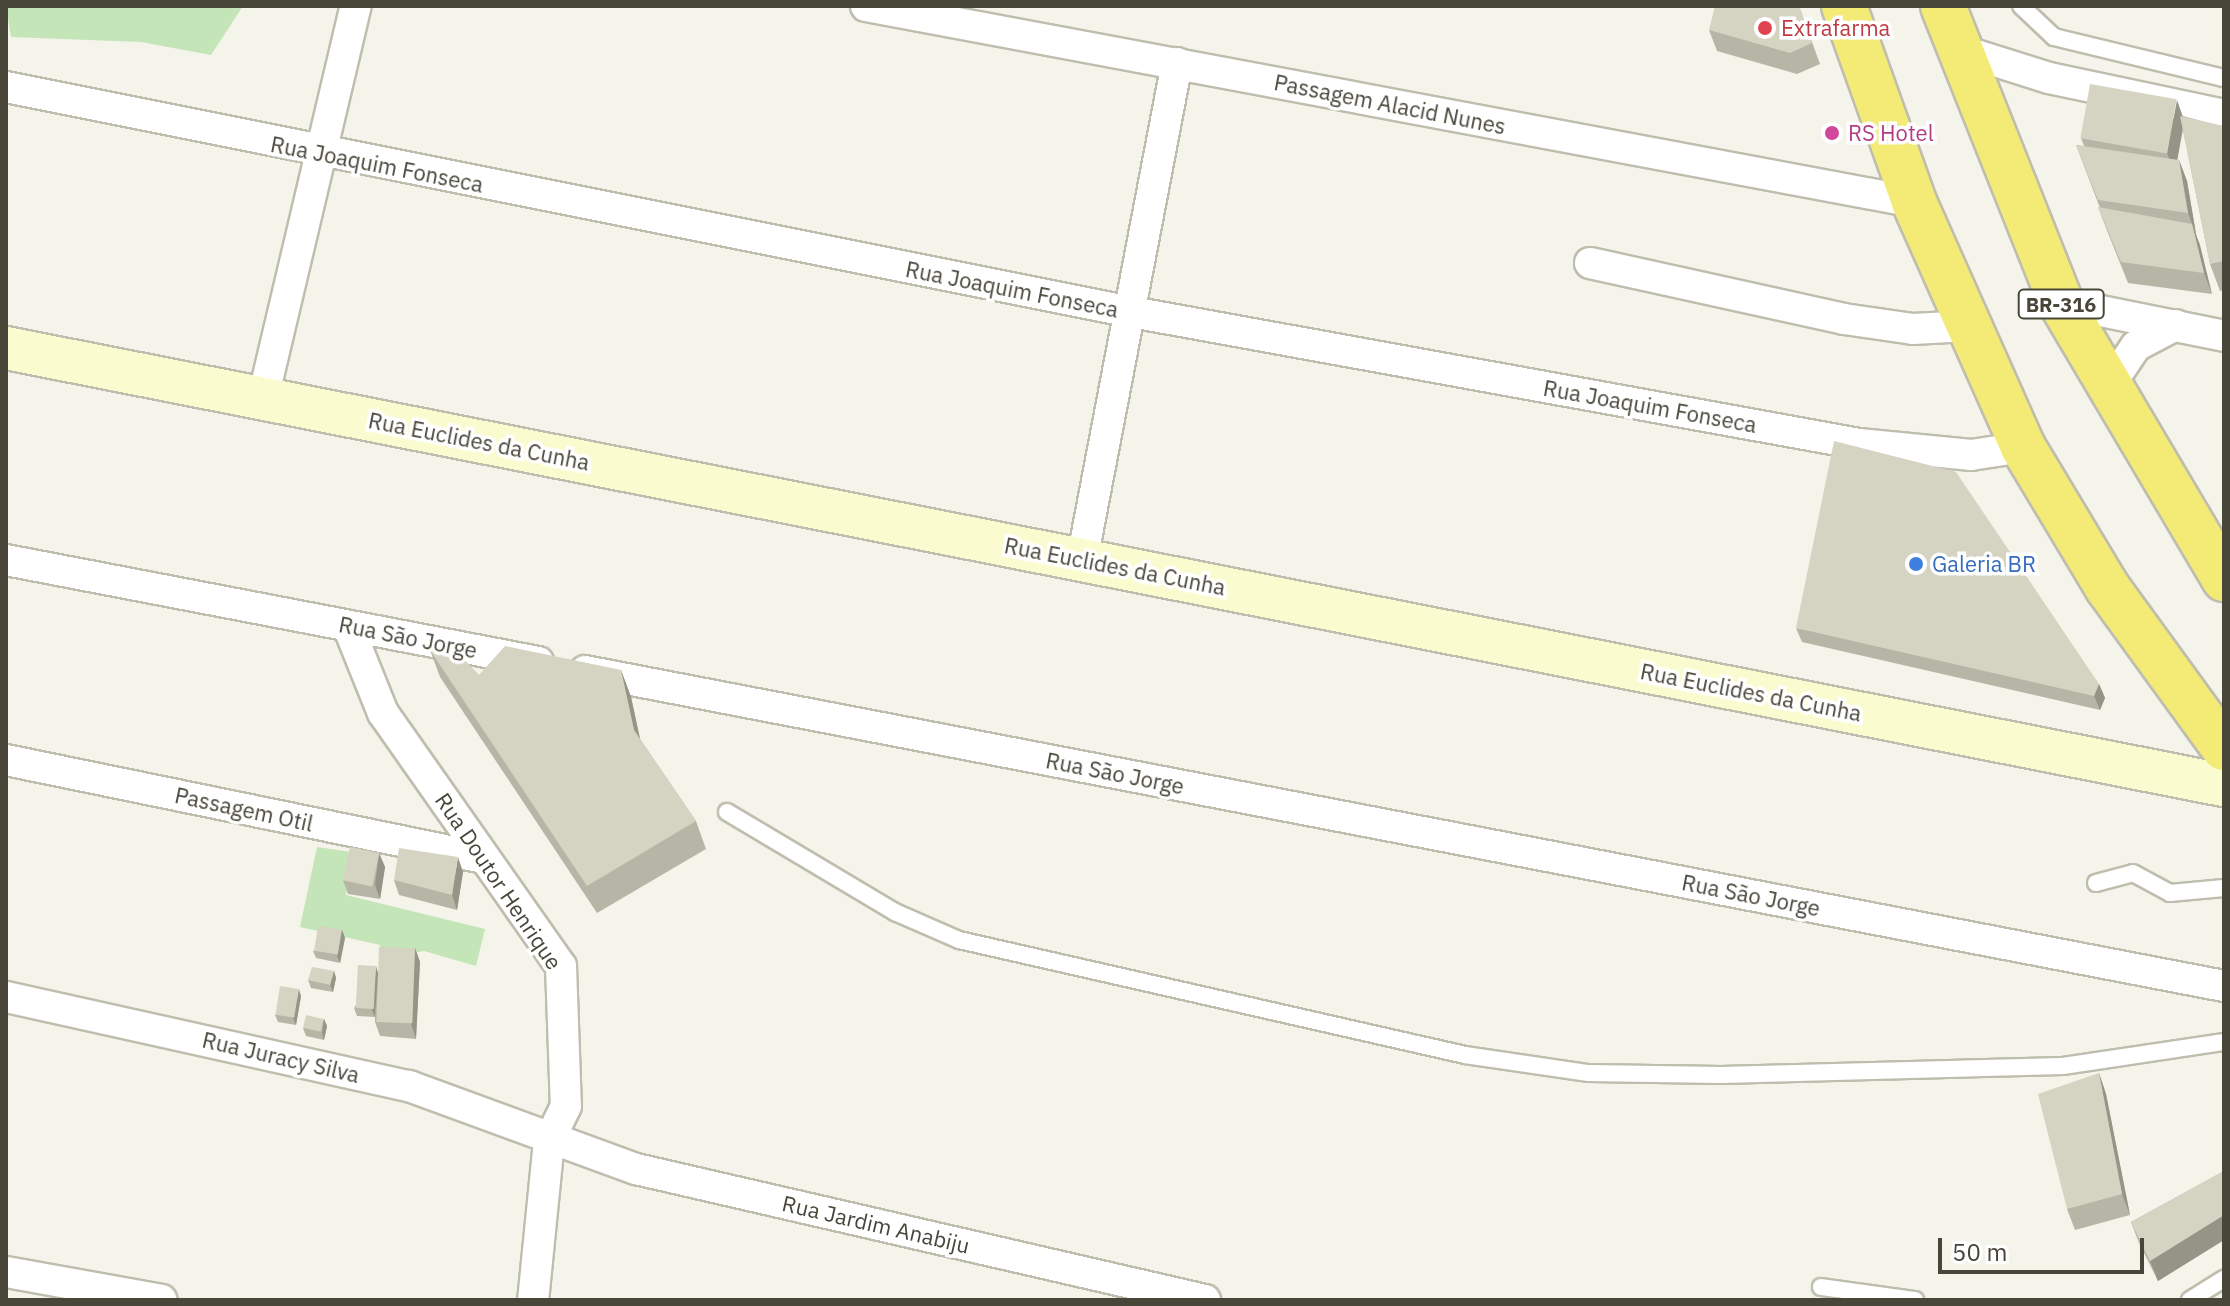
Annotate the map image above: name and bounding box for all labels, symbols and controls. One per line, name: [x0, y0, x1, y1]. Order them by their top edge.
place label: Extrafarma: [1781, 15, 1890, 41]
marker: Extrafarma: [1756, 19, 1774, 37]
street label: Passagem Alacid Nunes: [1272, 69, 1508, 139]
place label: RS Hotel: [1848, 120, 1934, 146]
marker: RS Hotel: [1823, 124, 1841, 142]
street label: Rua Joaquim Fonseca: [268, 130, 486, 198]
street label: Rua Joaquim Fonseca: [903, 255, 1121, 323]
road number: BR-316: [2017, 288, 2105, 320]
street label: Rua Joaquim Fonseca: [1541, 374, 1759, 438]
street label: Rua Euclides da Cunha: [366, 407, 592, 475]
street label: Rua Euclides da Cunha: [1002, 532, 1228, 600]
place label: Galeria BR: [1932, 551, 2036, 577]
marker: Galeria BR: [1907, 555, 1925, 573]
street label: Rua São Jorge: [337, 611, 479, 663]
street label: Rua Euclides da Cunha: [1638, 658, 1864, 726]
street label: Rua São Jorge: [1044, 747, 1186, 799]
street label: Passagem Otil: [172, 781, 316, 837]
street label: Rua Doutor Henrique: [430, 788, 568, 974]
street label: Rua São Jorge: [1680, 869, 1822, 921]
street label: Rua Juracy Silva: [200, 1026, 362, 1088]
street label: Rua Jardim Anabiju: [780, 1190, 972, 1258]
scale bar: [1942, 1222, 2148, 1272]
text: 50 m: [1952, 1236, 2007, 1268]

